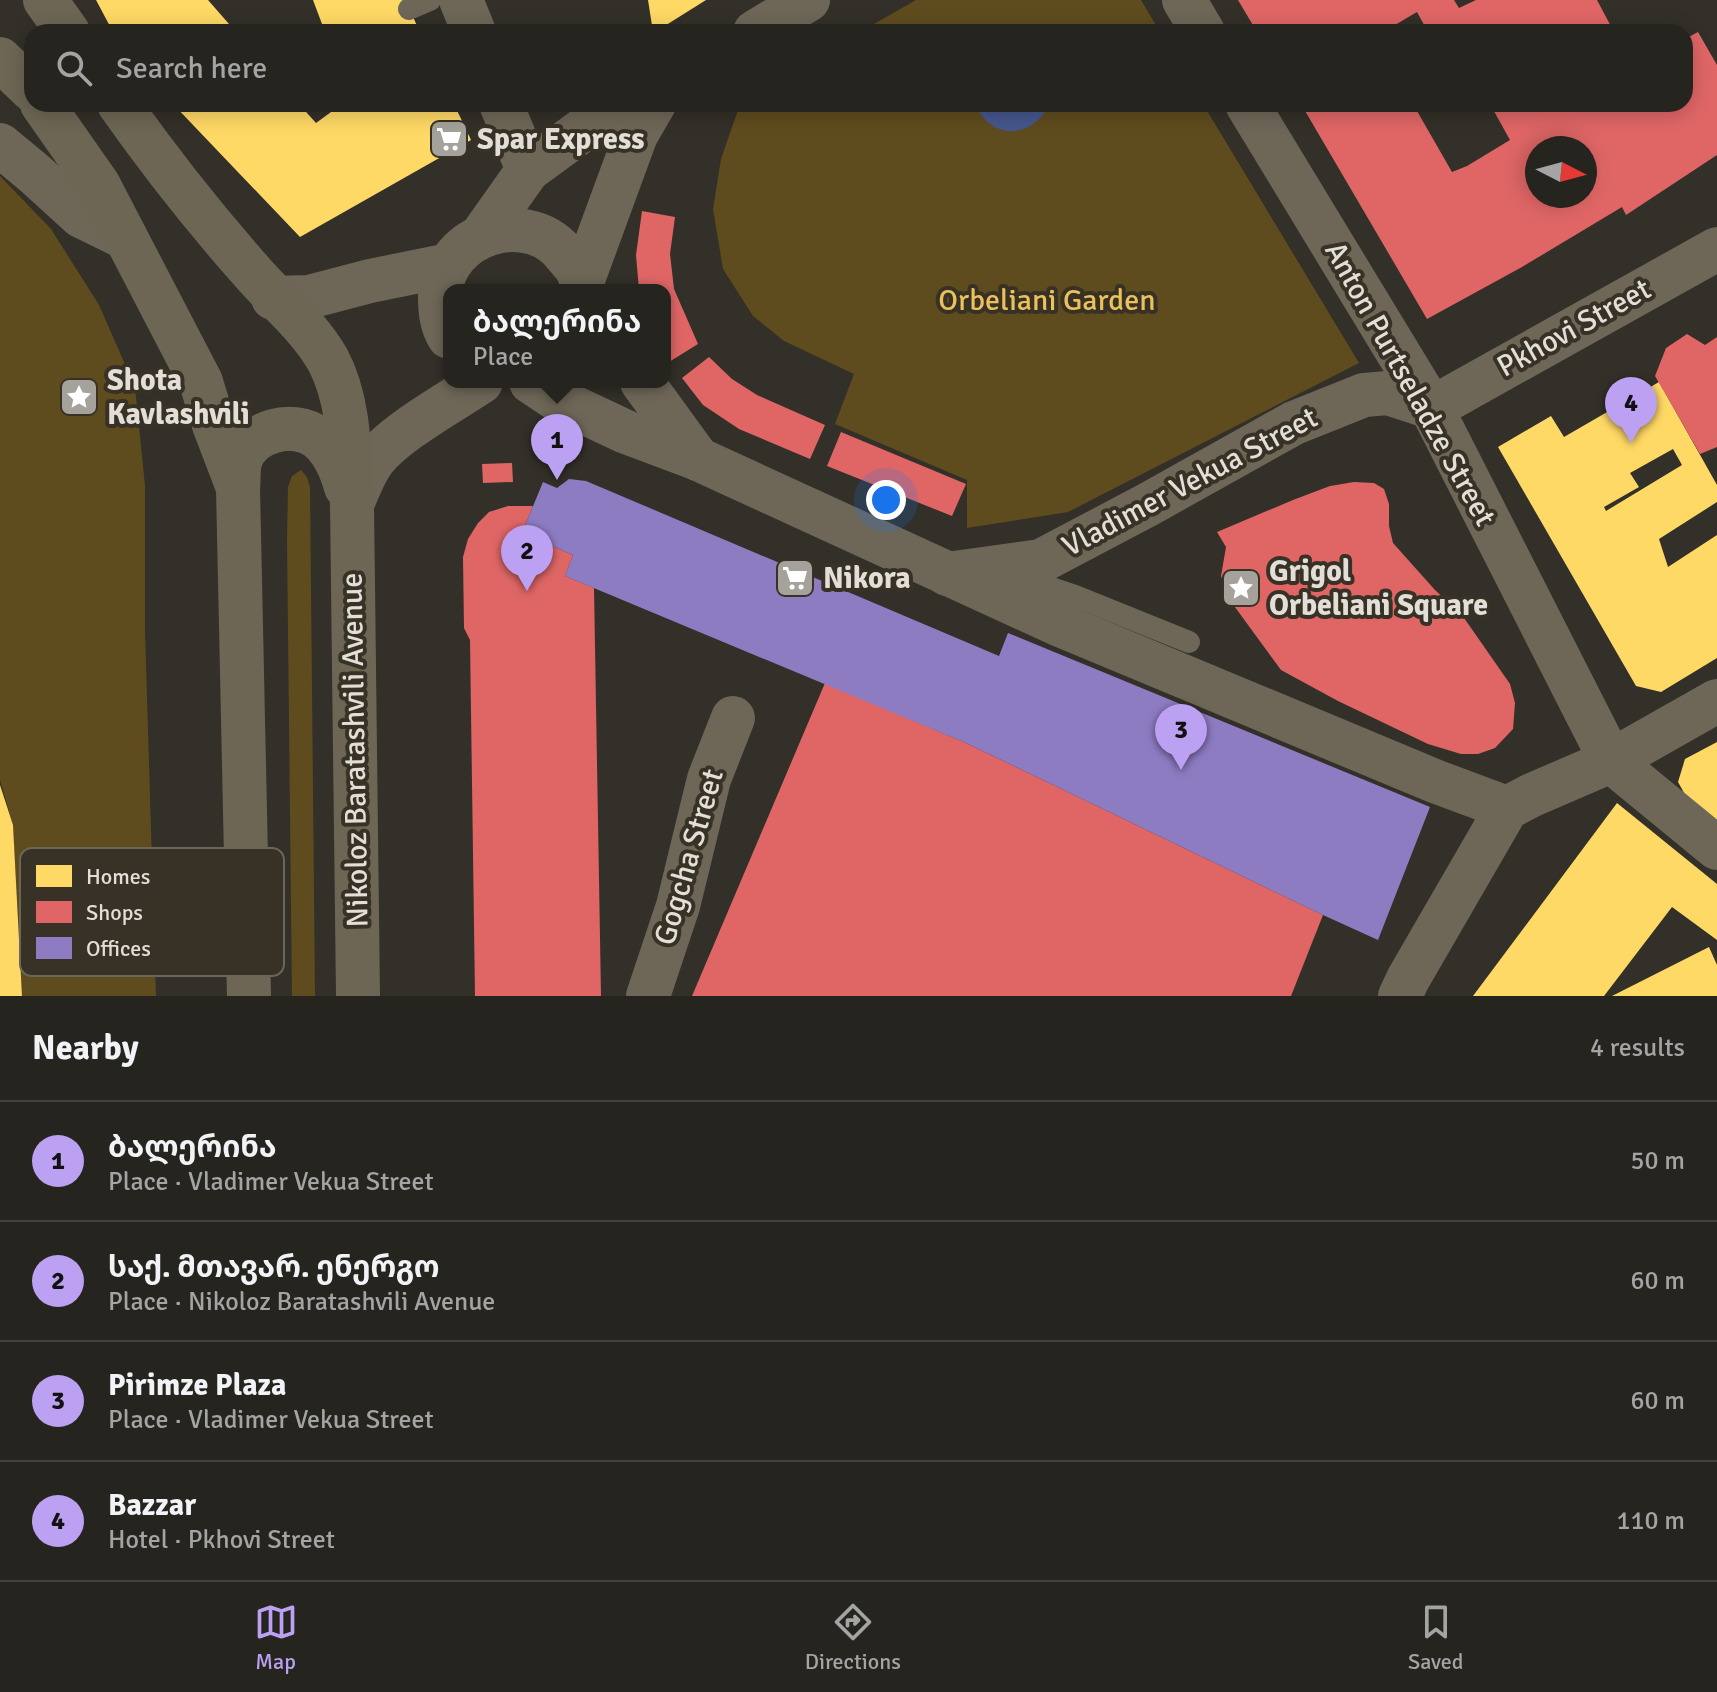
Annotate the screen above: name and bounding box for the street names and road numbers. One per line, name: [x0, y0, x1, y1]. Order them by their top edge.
street label: Anton Purtseladze Street: [1316, 235, 1504, 533]
street label: Pkhovi Street: [1491, 271, 1657, 385]
street label: Vladimer Vekua Street: [1056, 399, 1324, 565]
street label: Nikoloz Baratashvili Avenue: [333, 572, 377, 928]
street label: Gogcha Street: [646, 765, 732, 949]

